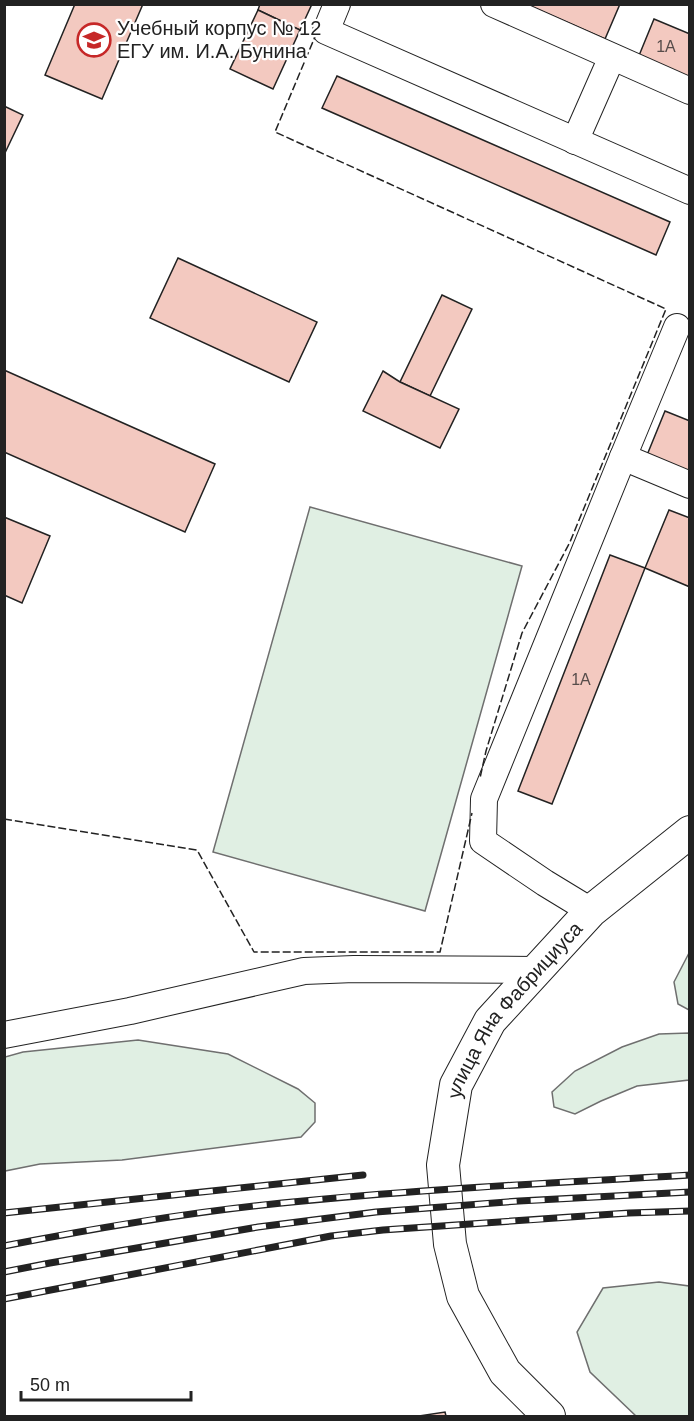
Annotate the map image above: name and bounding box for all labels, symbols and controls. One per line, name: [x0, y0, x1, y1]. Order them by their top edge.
place label: Учебный корпус № 12 ЕГУ им. И.А. Бунина: [117, 17, 321, 62]
school or university icon: Учебный корпус № 12 ЕГУ им. И.А. Бунина: [76, 22, 112, 58]
house number: 1А: [656, 38, 676, 55]
house number: 1А: [571, 671, 591, 688]
street label: улица Яна Фабрициуса: [443, 917, 587, 1100]
scale bar: [21, 1364, 190, 1402]
text: 50 m: [30, 1375, 70, 1395]

